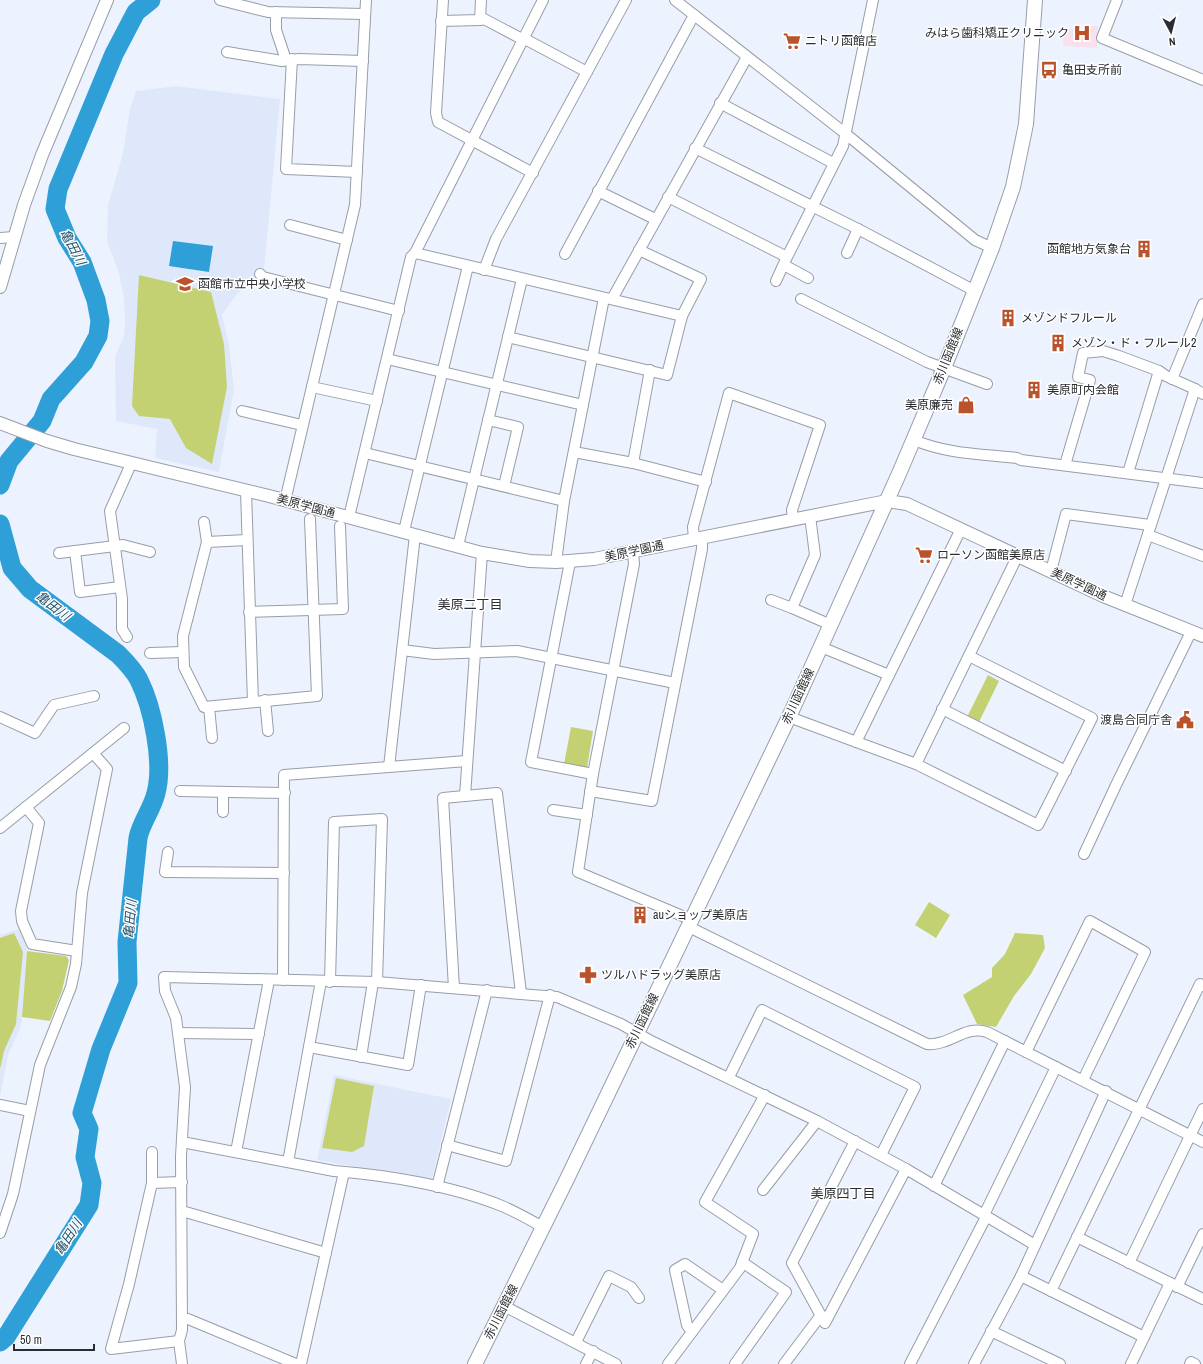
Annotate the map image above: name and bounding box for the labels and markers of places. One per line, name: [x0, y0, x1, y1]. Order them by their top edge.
hospital icon: みはら歯科矯正クリニック: [1072, 23, 1092, 43]
place label: みはら歯科矯正クリニック: [925, 25, 1069, 41]
supermarket icon: ニトリ函館店: [782, 31, 802, 51]
place label: ニトリ函館店: [805, 33, 877, 49]
bus stop icon: 亀田支所前: [1039, 60, 1059, 80]
place label: 亀田支所前: [1062, 62, 1122, 78]
building icon: 函館地方気象台: [1134, 239, 1154, 259]
place label: 函館地方気象台: [1047, 241, 1131, 257]
school or university icon: 函館市立中央小学校: [175, 274, 195, 294]
place label: 函館市立中央小学校: [198, 276, 306, 292]
building icon: メゾンドフルール: [998, 308, 1018, 328]
place label: メゾンドフルール: [1021, 310, 1117, 326]
building icon: メゾン・ド・フルール2: [1048, 333, 1068, 353]
place label: メゾン・ド・フルール2: [1071, 335, 1196, 351]
building icon: 美原町内会館: [1024, 380, 1044, 400]
place label: 美原町内会館: [1047, 382, 1119, 398]
shop icon: 美原廉売: [956, 395, 976, 415]
place label: 美原廉売: [905, 397, 953, 413]
supermarket icon: ローソン函館美原店: [914, 545, 934, 565]
place label: ローソン函館美原店: [937, 547, 1045, 563]
public building icon: 渡島合同庁舎: [1175, 710, 1195, 730]
place label: 渡島合同庁舎: [1100, 712, 1172, 728]
building icon: auショップ美原店: [630, 905, 650, 925]
place label: auショップ美原店: [653, 907, 748, 923]
pharmacy icon: ツルハドラッグ美原店: [578, 965, 598, 985]
place label: ツルハドラッグ美原店: [601, 967, 721, 983]

